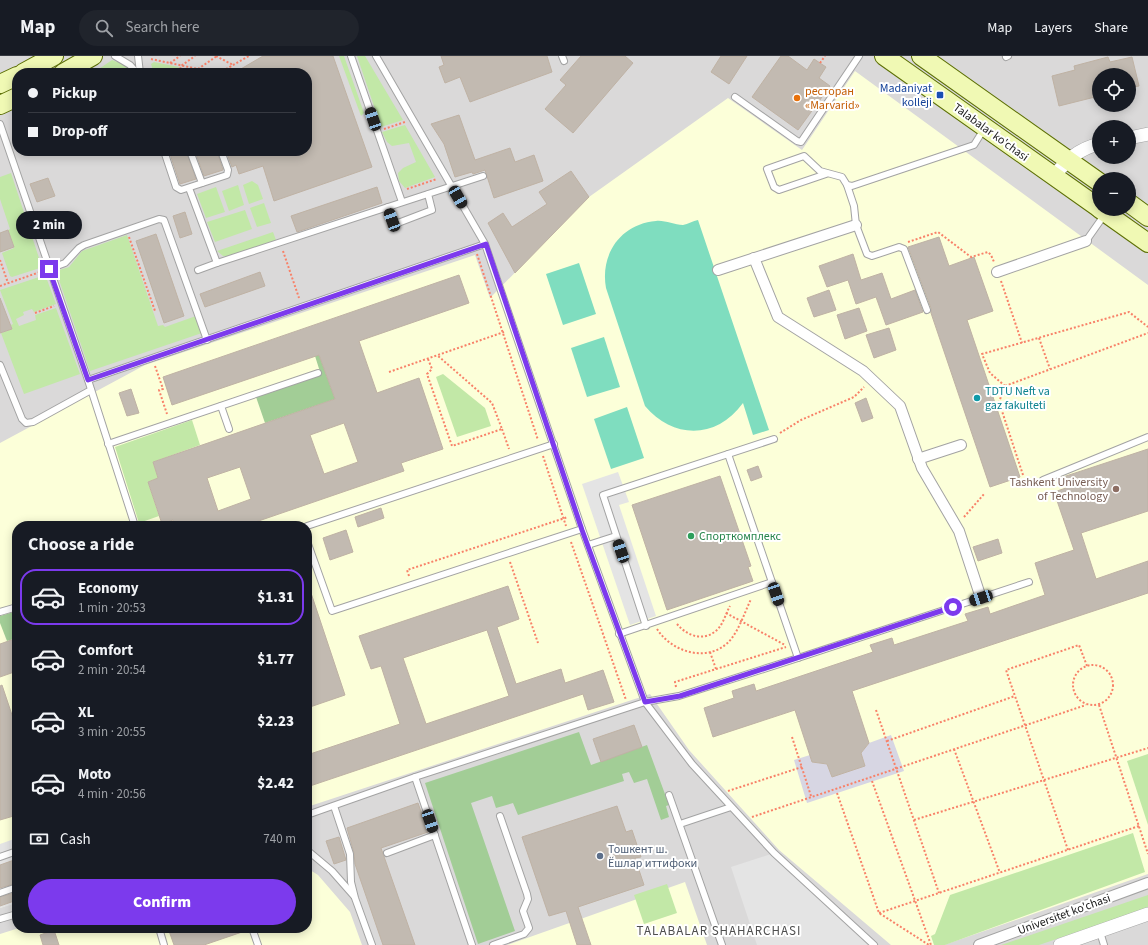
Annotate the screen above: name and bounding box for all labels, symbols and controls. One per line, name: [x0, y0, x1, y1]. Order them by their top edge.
search box: [79, 10, 359, 46]
text: Map: [20, 14, 55, 41]
icon: search: [93, 17, 115, 39]
text: Search here: [125, 17, 199, 38]
text: Map: [987, 18, 1012, 38]
text: Layers: [1034, 18, 1072, 38]
text: Share: [1094, 18, 1128, 38]
map controls: [1092, 68, 1136, 216]
button: locate: [1092, 68, 1136, 112]
place label: Madaniyat kolleji: [880, 80, 932, 111]
text: Pickup: [52, 83, 97, 104]
place label: ресторан «Marvarid»: [805, 83, 860, 114]
marker: Madaniyat kolleji: [935, 90, 945, 100]
marker: ресторан «Marvarid»: [792, 93, 802, 103]
street label: Talabalar ko'chasi: [950, 99, 1032, 166]
car: [363, 106, 383, 132]
button: +: [1092, 120, 1136, 164]
text: Drop-off: [52, 121, 107, 142]
button: −: [1092, 172, 1136, 216]
car: [447, 184, 469, 210]
car: [382, 207, 402, 233]
callout: 2 min: [16, 211, 82, 239]
text: 2 min: [33, 216, 65, 234]
route end: [40, 260, 58, 278]
place label: TDTU Neft va gaz fakulteti: [985, 383, 1050, 414]
marker: TDTU Neft va gaz fakulteti: [972, 393, 982, 403]
place label: Tashkent University of Technology: [1010, 474, 1108, 505]
marker: Tashkent University of Technology: [1111, 484, 1121, 494]
place label: Спорткомплекс: [699, 528, 781, 545]
marker: Спорткомплекс: [686, 531, 696, 541]
text: Choose a ride: [28, 532, 134, 557]
car: [611, 538, 631, 564]
text: Economy: [78, 578, 139, 599]
icon: car: [30, 579, 66, 615]
car: [766, 581, 786, 607]
text: $1.31: [257, 587, 294, 608]
car: [968, 589, 994, 607]
route start: [944, 598, 962, 616]
text: 1 min · 20:53: [78, 599, 146, 617]
text: Comfort: [78, 640, 133, 661]
icon: car: [30, 641, 66, 677]
text: $1.77: [257, 649, 294, 670]
text: 2 min · 20:54: [78, 661, 146, 679]
text: XL: [78, 702, 94, 723]
icon: car: [30, 703, 66, 739]
text: $2.23: [257, 711, 294, 732]
text: 3 min · 20:55: [78, 723, 146, 741]
text: Moto: [78, 764, 111, 785]
icon: car: [30, 765, 66, 801]
text: $2.42: [257, 773, 294, 794]
text: 4 min · 20:56: [78, 785, 146, 803]
car: [420, 808, 440, 834]
icon: cash: [28, 828, 50, 850]
text: Cash: [60, 829, 91, 850]
text: 740 m: [263, 830, 296, 848]
place label: Тошкент ш. Ёшлар иттифоки: [608, 841, 697, 872]
marker: Тошкент ш. Ёшлар иттифоки: [595, 851, 605, 861]
button: Confirm: [28, 879, 296, 925]
street label: Universitet ko'chasi: [1015, 890, 1113, 939]
district label: TALABALAR SHAHARCHASI: [637, 922, 801, 940]

